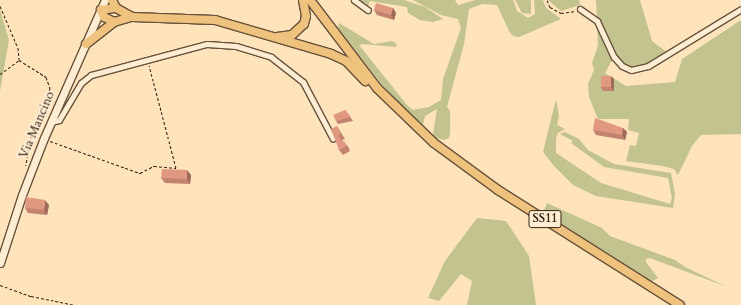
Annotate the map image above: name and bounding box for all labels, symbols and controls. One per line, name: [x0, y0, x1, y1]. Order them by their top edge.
street label: Via Mancino: [16, 89, 58, 161]
road number: SS11: [528, 209, 562, 229]

